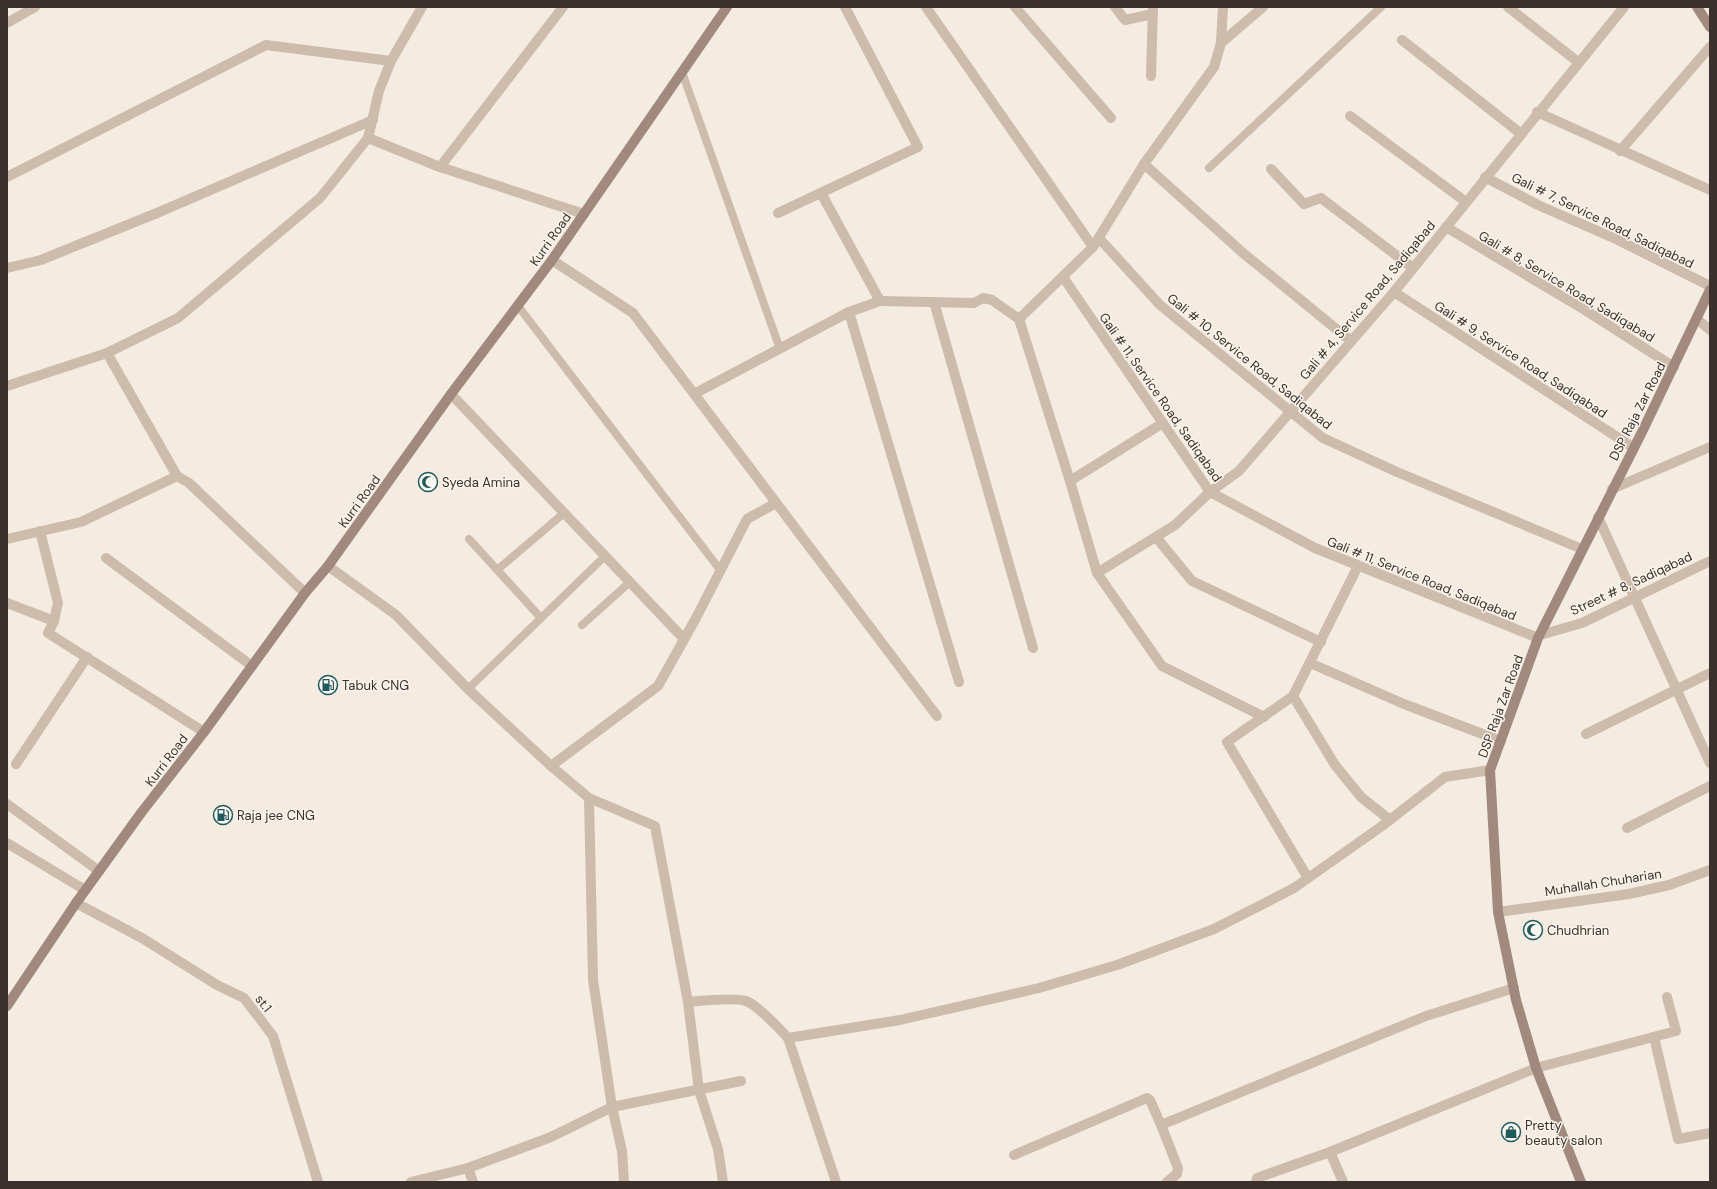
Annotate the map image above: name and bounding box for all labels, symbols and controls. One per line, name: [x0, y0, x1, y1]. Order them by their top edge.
street label: Gali # 7, Service Road, Sadiqabad: [1509, 169, 1697, 272]
street label: Kurri Road: [526, 209, 575, 269]
street label: Gali # 4, Service Road, Sadiqabad: [1296, 217, 1439, 383]
street label: Gali # 8, Service Road, Sadiqabad: [1476, 227, 1658, 346]
street label: Gali # 10, Service Road, Sadiqabad: [1164, 290, 1336, 433]
street label: Gali # 9, Service Road, Sadiqabad: [1431, 297, 1610, 422]
street label: Gali # 11, Service Road, Sadiqabad: [1095, 309, 1226, 485]
street label: DSP Raja Zar Road: [1605, 359, 1670, 463]
mosque icon: Syeda Amina: [417, 471, 439, 493]
street label: Kurri Road: [335, 472, 384, 531]
place label: Syeda Amina: [442, 474, 520, 491]
street label: Gali # 11, Service Road, Sadiqabad: [1325, 533, 1519, 624]
street label: Street # 8, Sadiqabad: [1568, 548, 1695, 619]
street label: DSP Raja Zar Road: [1474, 652, 1527, 760]
fuel station icon: Tabuk CNG: [317, 674, 339, 696]
place label: Tabuk CNG: [342, 677, 409, 694]
street label: Kurri Road: [141, 731, 192, 790]
fuel station icon: Raja jee CNG: [212, 804, 234, 826]
place label: Raja jee CNG: [237, 807, 315, 824]
street label: Muhallah Chuharian: [1543, 865, 1663, 900]
mosque icon: Chudhrian: [1522, 919, 1544, 941]
place label: Chudhrian: [1547, 922, 1609, 939]
street label: st.1: [251, 991, 276, 1016]
place label: Pretty beauty salon: [1525, 1117, 1603, 1149]
shop icon: Pretty beauty salon: [1500, 1121, 1522, 1143]

